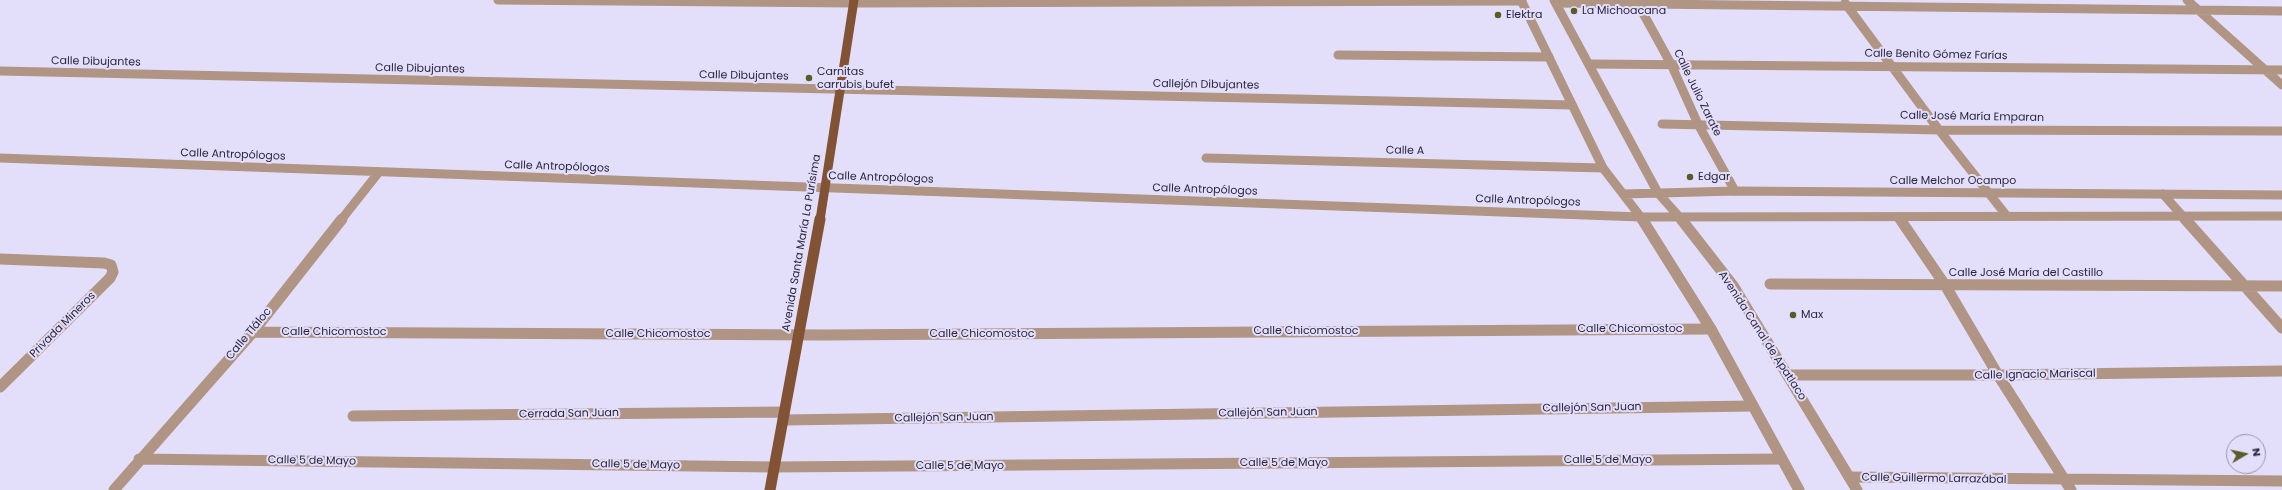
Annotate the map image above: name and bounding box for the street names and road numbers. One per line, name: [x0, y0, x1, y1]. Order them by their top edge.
street label: Calle Julio Zarate: [1670, 47, 1724, 139]
street label: Calle Benito Gómez Farías: [1864, 47, 2008, 63]
street label: Calle Dibujantes: [51, 55, 141, 69]
street label: Calle Dibujantes: [375, 62, 465, 76]
street label: Calle Dibujantes: [699, 69, 789, 83]
street label: Callejón Dibujantes: [1153, 77, 1259, 93]
street label: Calle José María Emparan: [1900, 109, 2044, 125]
street label: Calle A: [1386, 144, 1424, 158]
street label: Calle Antropólogos: [180, 147, 286, 163]
street label: Avenida Santa María La Purísima: [780, 153, 824, 333]
street label: Calle Antropólogos: [504, 159, 610, 175]
street label: Calle Antropólogos: [828, 170, 934, 186]
street label: Calle Melchor Ocampo: [1890, 174, 2016, 188]
street label: Calle Antropólogos: [1152, 182, 1258, 198]
street label: Calle Antropólogos: [1475, 193, 1581, 209]
street label: Calle José María del Castillo: [1949, 266, 2103, 280]
street label: Avenida Canal de Apatlaco: [1715, 269, 1809, 403]
street label: Privada Mineros: [27, 289, 99, 361]
street label: Calle Tláloc: [223, 305, 275, 363]
street label: Calle Chicomostoc: [1578, 322, 1682, 336]
street label: Calle Chicomostoc: [1254, 324, 1358, 338]
street label: Calle Chicomostoc: [282, 325, 386, 339]
street label: Calle Chicomostoc: [606, 327, 710, 341]
street label: Calle Chicomostoc: [930, 327, 1034, 341]
street label: Calle Ignacio Mariscal: [1974, 367, 2096, 383]
street label: Callejón San Juan: [1542, 401, 1642, 415]
street label: Callejón San Juan: [1218, 406, 1318, 420]
street label: Cerrada San Juan: [519, 407, 619, 421]
street label: Callejón San Juan: [894, 411, 994, 425]
street label: Calle 5 de Mayo: [1564, 453, 1652, 467]
street label: Calle 5 de Mayo: [268, 454, 356, 468]
street label: Calle 5 de Mayo: [1240, 456, 1328, 470]
street label: Calle 5 de Mayo: [592, 458, 680, 472]
street label: Calle 5 de Mayo: [916, 459, 1004, 473]
street label: Calle Guillermo Larrazábal: [1861, 471, 2007, 487]

